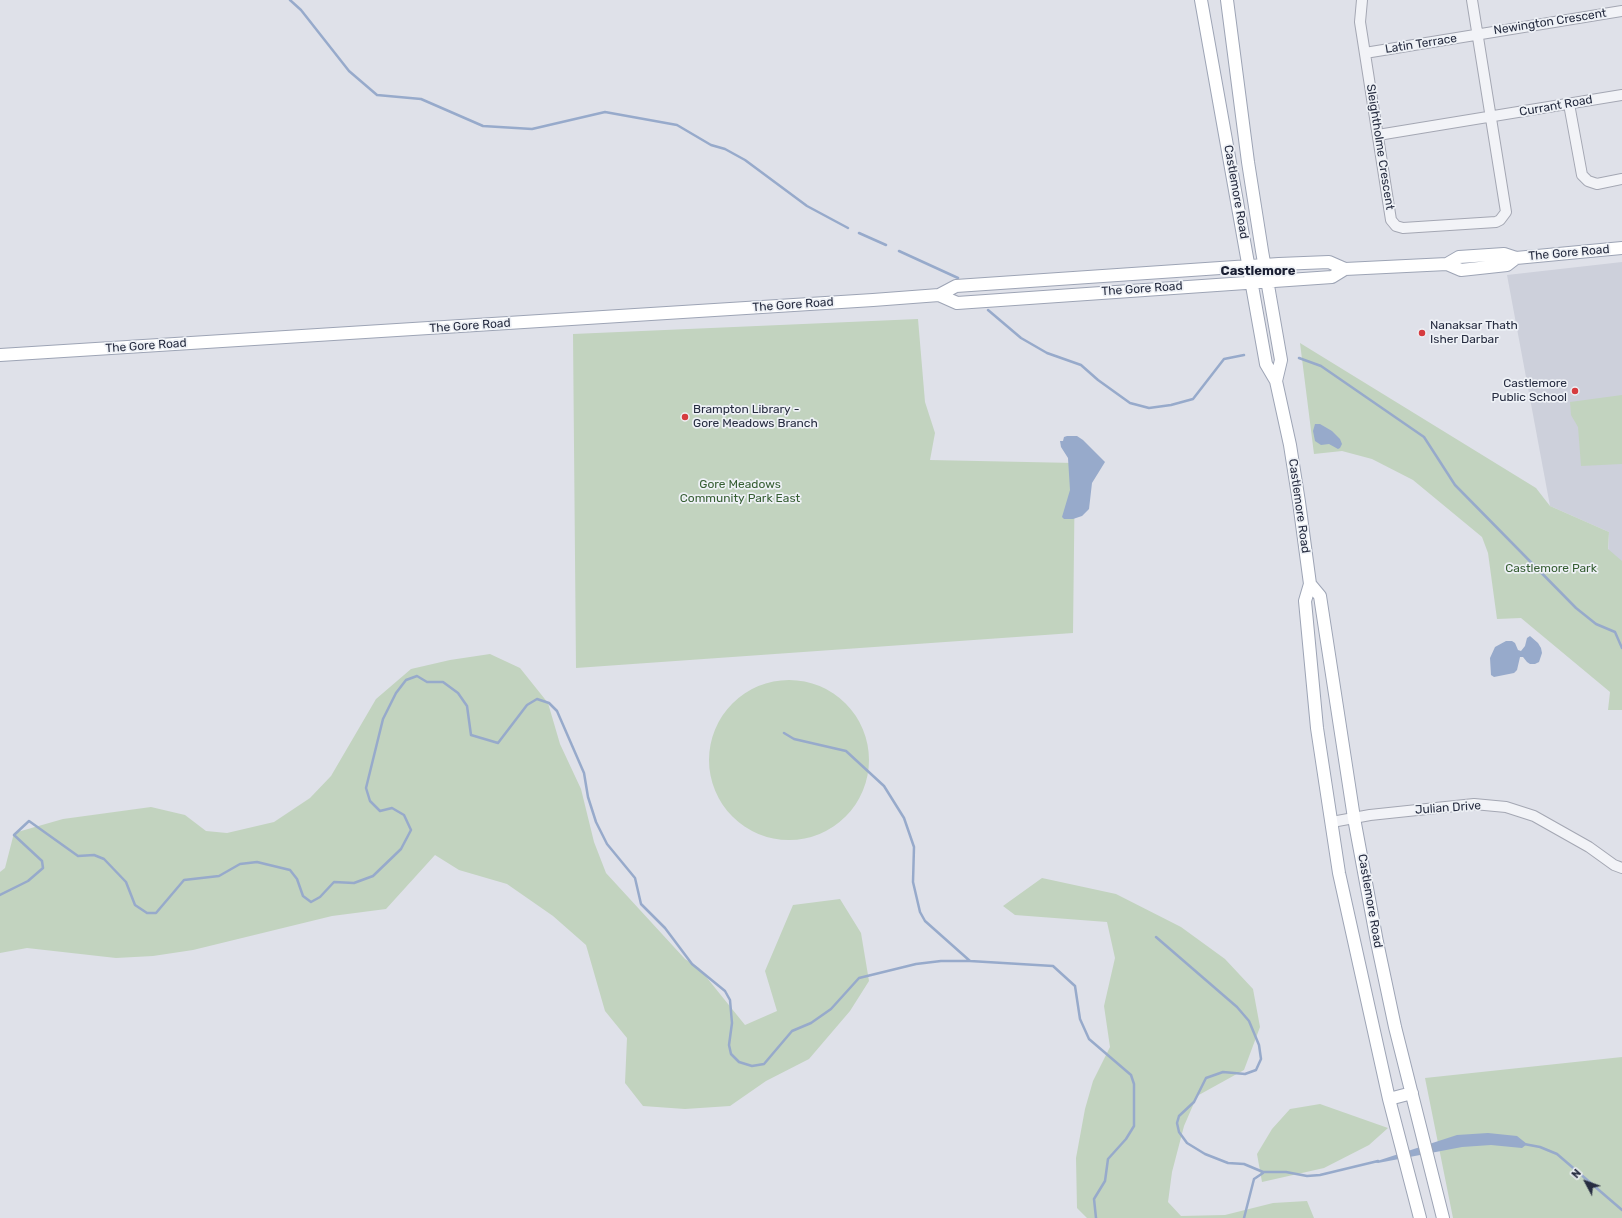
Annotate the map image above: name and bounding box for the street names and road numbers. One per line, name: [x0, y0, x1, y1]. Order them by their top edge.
street label: Newington Crescent: [1493, 6, 1607, 38]
street label: Latin Terrace: [1384, 31, 1458, 57]
street label: Sleightholme Crescent: [1363, 83, 1397, 211]
street label: Currant Road: [1518, 92, 1594, 120]
street label: Castlemore Road: [1221, 144, 1251, 240]
street label: The Gore Road: [1528, 242, 1610, 264]
street label: The Gore Road: [1101, 279, 1183, 299]
street label: The Gore Road: [752, 295, 834, 315]
street label: The Gore Road: [429, 316, 511, 336]
street label: The Gore Road: [105, 336, 187, 356]
street label: Castlemore Road: [1285, 458, 1313, 554]
street label: Julian Drive: [1414, 799, 1482, 817]
street label: Castlemore Road: [1355, 853, 1385, 949]

